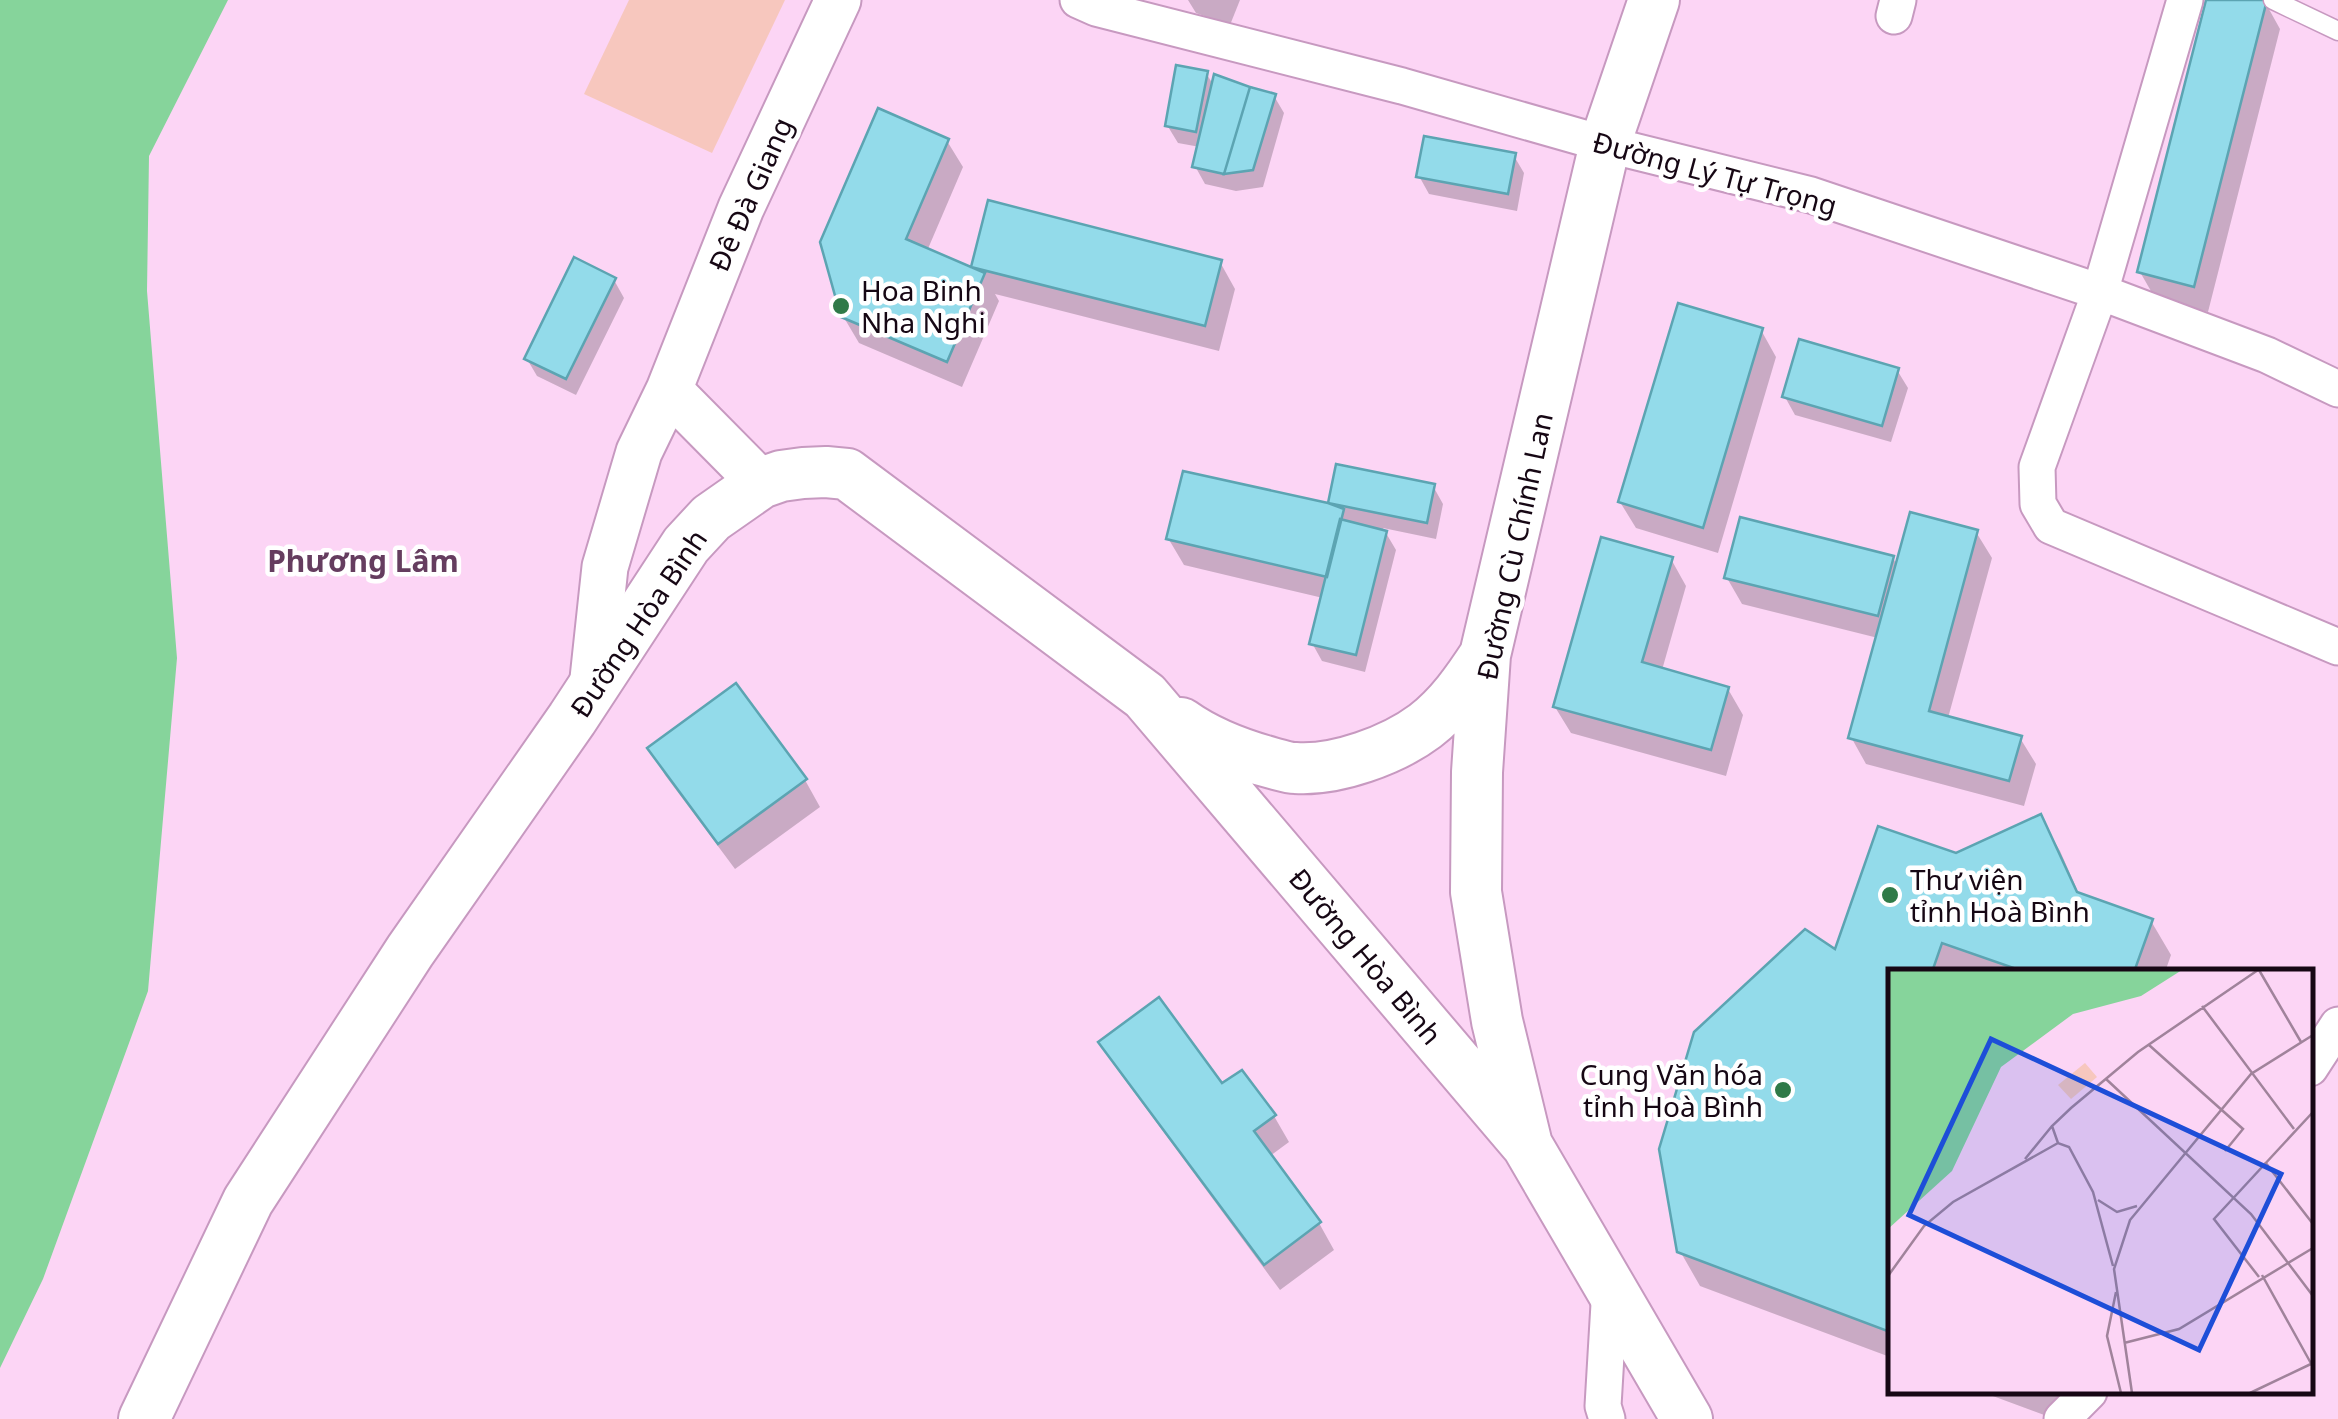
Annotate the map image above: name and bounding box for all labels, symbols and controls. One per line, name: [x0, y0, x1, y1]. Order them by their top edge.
street label: Đê Đà Giang: [699, 111, 801, 277]
street label: Đường Lý Tự Trọng: [1589, 122, 1841, 224]
place label: Hoa Binh Nha Nghi: [861, 271, 986, 341]
marker: Hoa Binh Nha Nghi: [830, 295, 852, 317]
street label: Đường Cù Chính Lan: [1467, 409, 1561, 683]
street label: Đường Hòa Bình: [561, 522, 715, 724]
district label: Phương Lâm: [267, 540, 459, 581]
street label: Đường Hòa Bình: [1281, 860, 1451, 1052]
place label: Thư viện tỉnh Hoà Bình: [1910, 860, 2090, 930]
marker: Thư viện tỉnh Hoà Bình: [1879, 884, 1901, 906]
inset map: [1888, 969, 2313, 1394]
place label: Cung Văn hóa tỉnh Hoà Bình: [1580, 1055, 1763, 1125]
marker: Cung Văn hóa tỉnh Hoà Bình: [1772, 1079, 1794, 1101]

